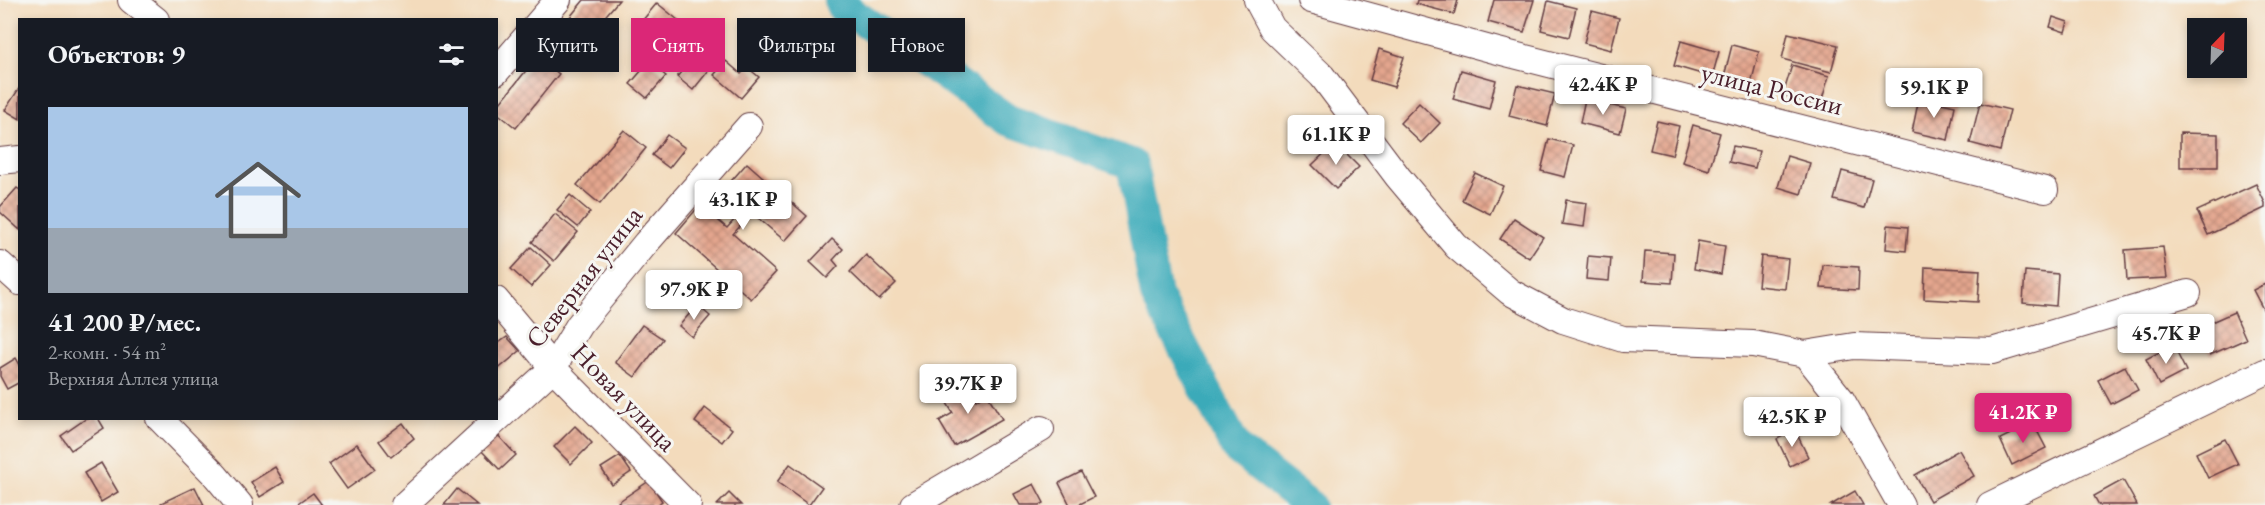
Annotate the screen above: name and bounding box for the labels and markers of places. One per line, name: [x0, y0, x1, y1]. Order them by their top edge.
pin: 42.4K ₽: [1548, 65, 1658, 116]
pin: 59.1K ₽: [1879, 68, 1989, 119]
pin: 61.1K ₽: [1281, 115, 1391, 166]
pin: 43.1K ₽: [688, 180, 798, 231]
pin: 97.9K ₽: [639, 270, 749, 321]
pin: 45.7K ₽: [2111, 314, 2221, 365]
pin: 39.7K ₽: [913, 364, 1023, 415]
pin: 41.2K ₽: [1968, 393, 2078, 444]
pin: 42.5K ₽: [1737, 397, 1847, 448]

